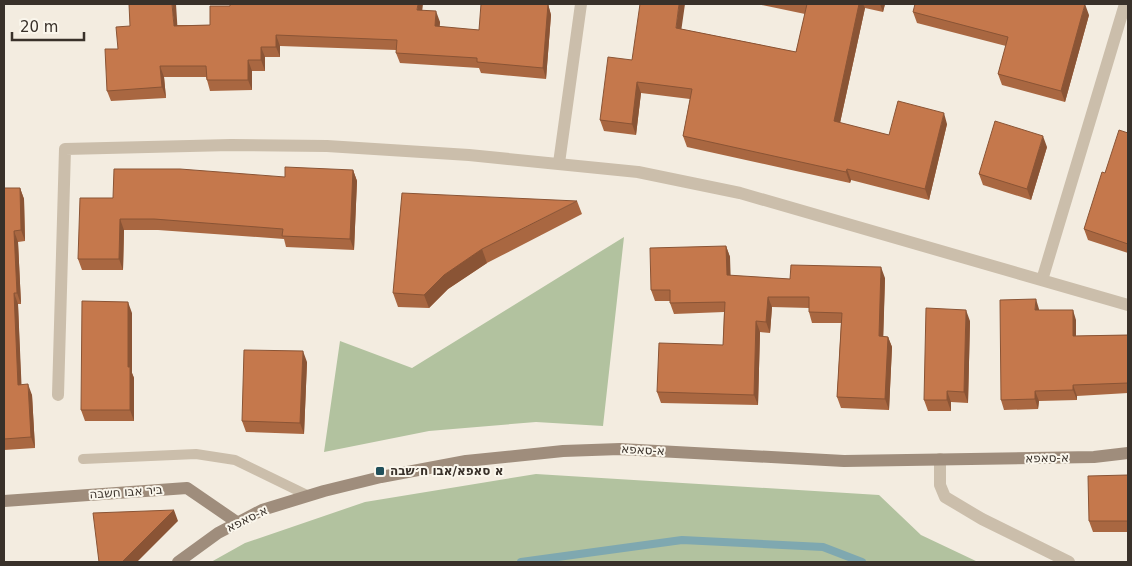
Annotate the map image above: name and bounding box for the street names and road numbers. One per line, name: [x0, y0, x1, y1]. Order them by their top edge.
street label: א-סאפא: [621, 442, 665, 458]
street label: א-סאפא: [1025, 451, 1069, 465]
street label: ביר אבו חשבה: [89, 482, 163, 502]
street label: א-סאפא: [224, 503, 270, 535]

